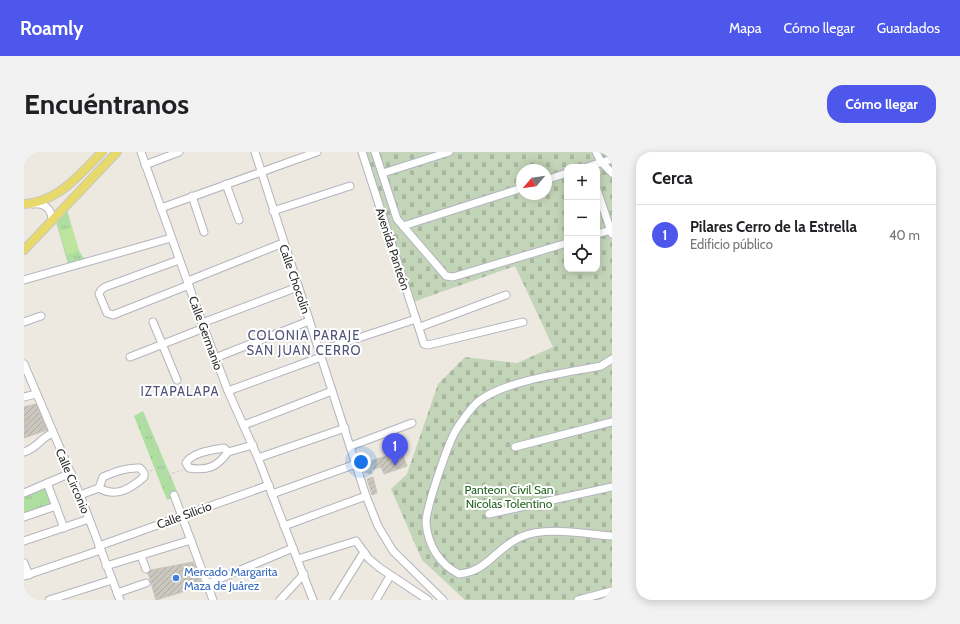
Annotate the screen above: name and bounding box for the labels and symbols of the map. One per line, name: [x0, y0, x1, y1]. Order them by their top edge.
north arrow: [516, 164, 552, 200]
street label: Avenida Panteón: [373, 206, 413, 292]
street label: Calle Chocolín: [276, 242, 314, 316]
street label: Calle Germanio: [186, 294, 226, 372]
district label: COLONIA PARAJE SAN JUAN CERRO: [246, 327, 362, 358]
district label: IZTAPALAPA: [140, 383, 220, 399]
pin: 1: [382, 433, 408, 466]
street label: Calle Circonio: [53, 446, 94, 516]
your location: [351, 452, 371, 472]
park label: Panteon Civil San Nicolas Tolentino: [465, 482, 554, 511]
street label: Calle Silicio: [155, 498, 214, 532]
place label: Mercado Margarita Maza de Juárez: [184, 564, 278, 593]
marker: Mercado Margarita Maza de Juárez: [171, 573, 181, 583]

